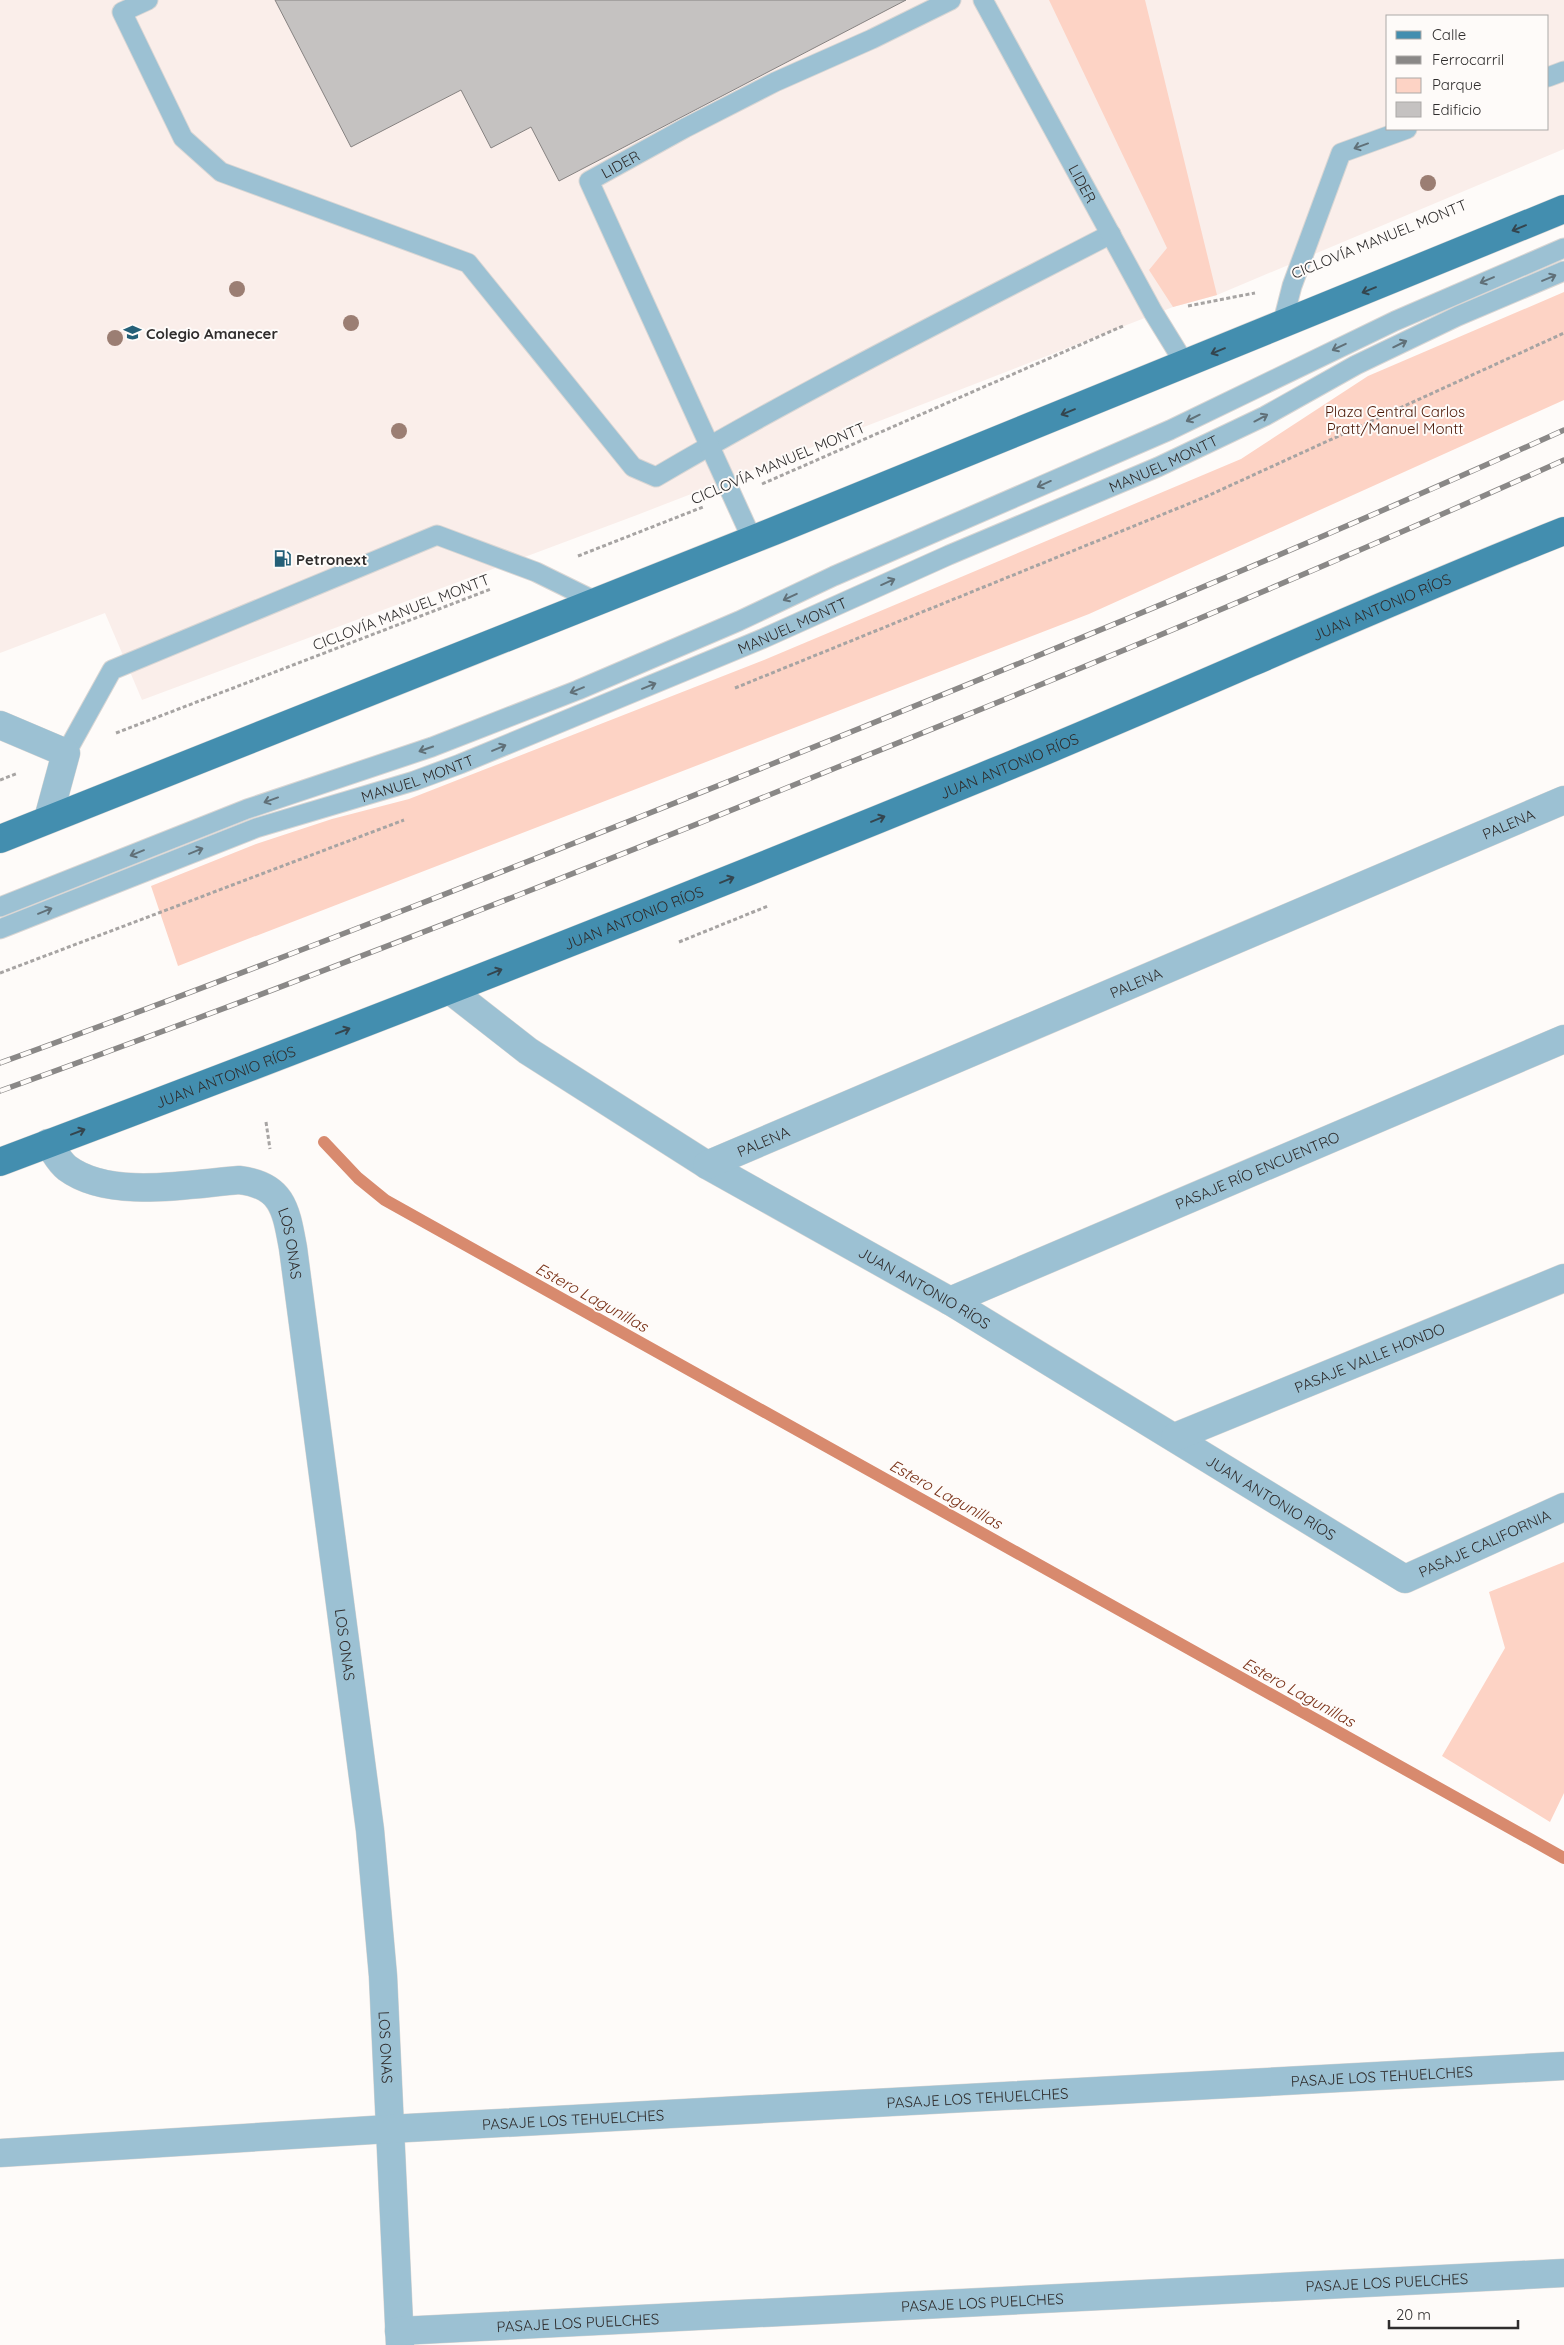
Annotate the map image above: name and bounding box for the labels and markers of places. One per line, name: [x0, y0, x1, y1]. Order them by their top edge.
school or university icon: Colegio Amanecer: [122, 323, 142, 343]
place label: Colegio Amanecer: [146, 324, 278, 343]
fuel station icon: Petronext: [272, 549, 292, 569]
place label: Petronext: [296, 550, 367, 569]

